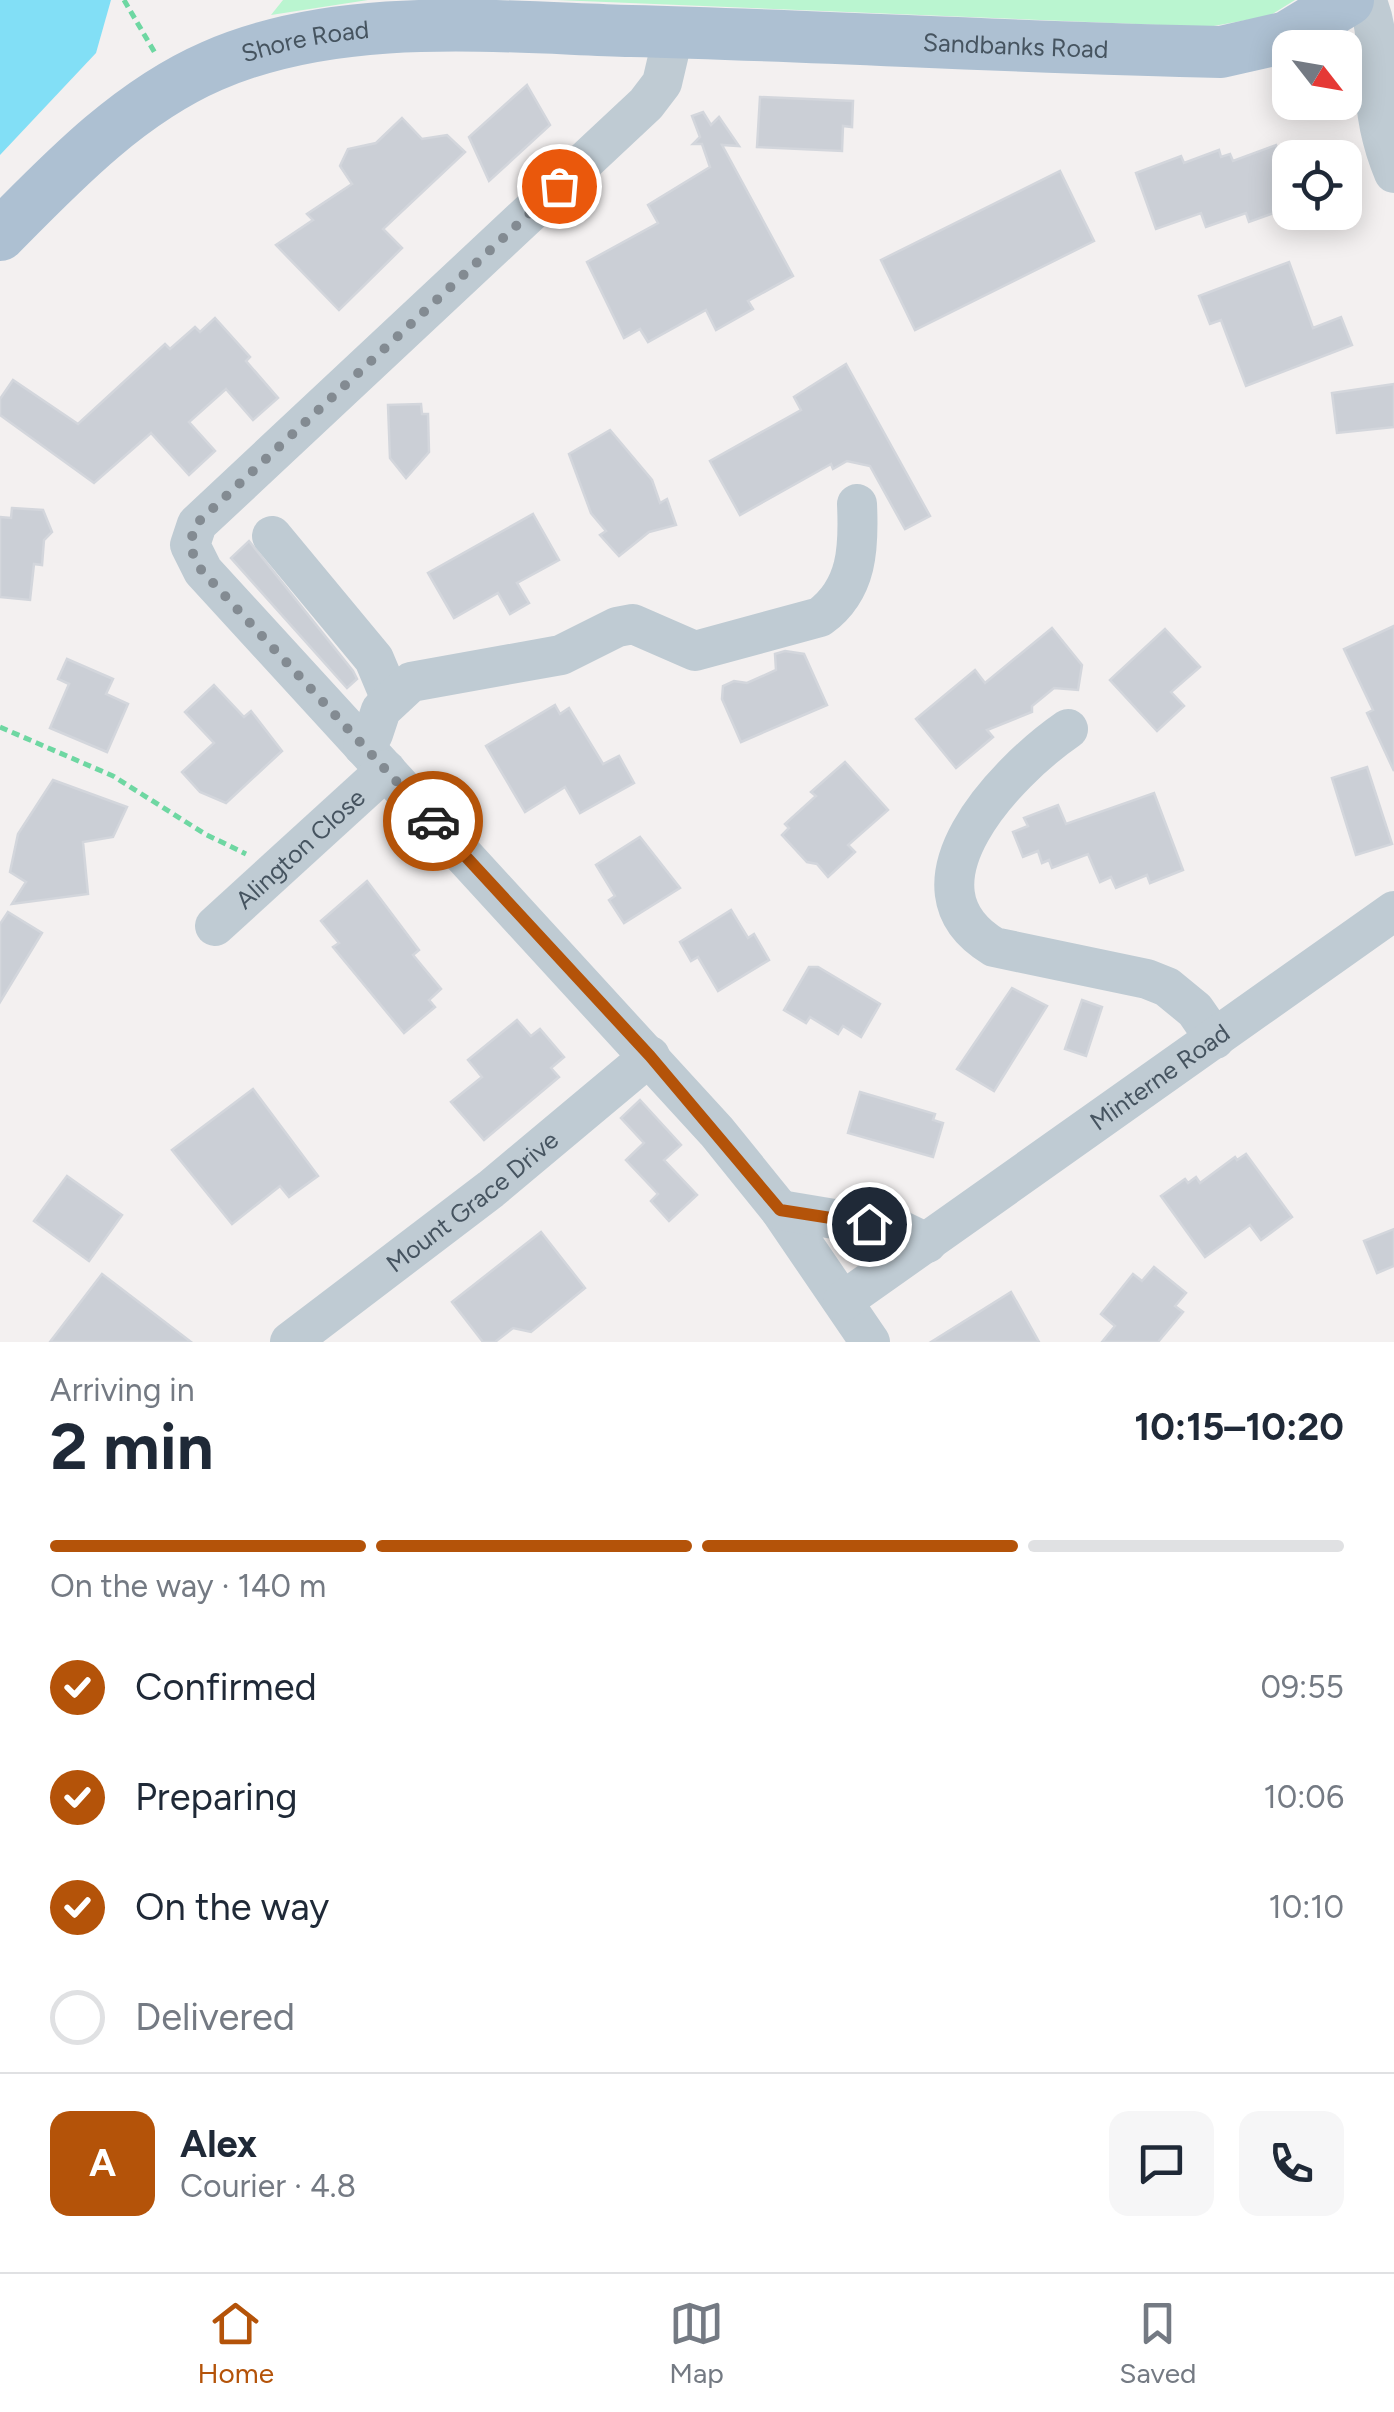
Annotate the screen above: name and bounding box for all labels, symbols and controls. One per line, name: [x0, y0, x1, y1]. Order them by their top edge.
street label: Shore Road: [237, 14, 370, 69]
street label: Sandbanks Road: [922, 27, 1109, 64]
north arrow: [1272, 30, 1362, 120]
map controls: [1272, 30, 1362, 230]
button: locate: [1272, 140, 1362, 230]
pin: [517, 144, 602, 229]
icon: bag: [532, 159, 587, 214]
courier: [383, 771, 483, 871]
street label: Alington Close: [229, 782, 371, 915]
icon: car: [406, 794, 461, 849]
street label: Minterne Road: [1084, 1017, 1235, 1136]
street label: Mount Grace Drive: [380, 1124, 564, 1278]
pin: [827, 1182, 912, 1267]
icon: home: [842, 1197, 897, 1252]
text: Arriving in: [50, 1371, 195, 1409]
text: 10:15–10:20: [1134, 1404, 1344, 1450]
text: 2 min: [50, 1407, 214, 1485]
text: On the way · 140 m: [50, 1567, 326, 1605]
icon: check: [50, 1660, 105, 1715]
text: Confirmed: [135, 1664, 317, 1710]
text: 09:55: [1260, 1668, 1344, 1706]
icon: check: [50, 1770, 105, 1825]
text: Preparing: [135, 1774, 297, 1820]
text: 10:06: [1264, 1778, 1344, 1816]
icon: check: [50, 1880, 105, 1935]
text: On the way: [135, 1884, 329, 1930]
text: 10:10: [1268, 1888, 1344, 1926]
text: Delivered: [135, 1994, 295, 2040]
button: chat: [1109, 2111, 1214, 2216]
button: phone: [1239, 2111, 1344, 2216]
text: Alex: [180, 2121, 257, 2167]
text: A: [89, 2140, 116, 2186]
text: Courier · 4.8: [180, 2167, 356, 2205]
tab: Home: [198, 2296, 274, 2390]
tab: Map: [669, 2296, 724, 2390]
tab: Saved: [1119, 2296, 1196, 2390]

